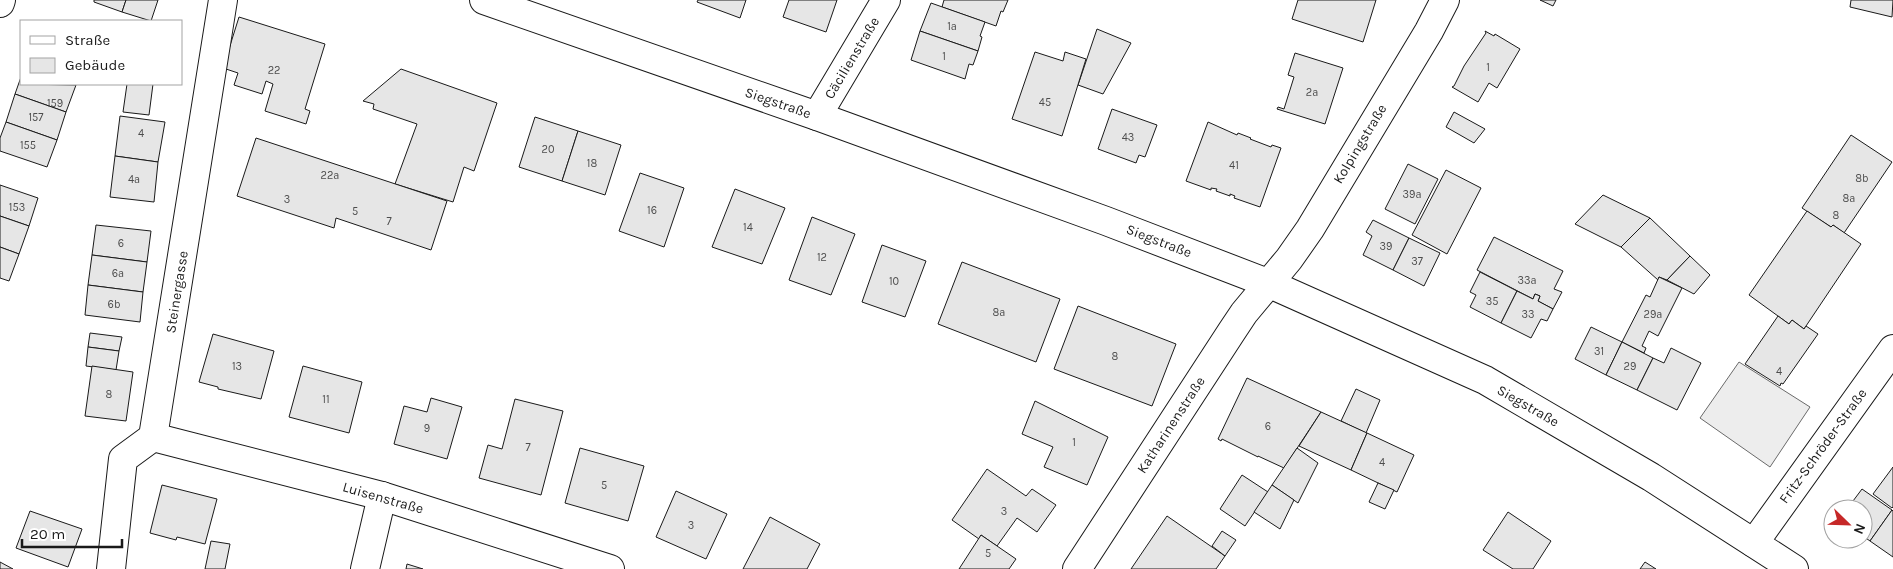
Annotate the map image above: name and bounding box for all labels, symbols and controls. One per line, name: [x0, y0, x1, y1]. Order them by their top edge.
street label: Cäcilienstraße: [821, 14, 883, 102]
legend: [20, 20, 182, 85]
house number: 1a: [947, 20, 957, 33]
text: Straße: [65, 31, 110, 49]
house number: 1: [942, 50, 946, 63]
text: Gebäude: [65, 56, 125, 74]
house number: 1: [1486, 61, 1490, 74]
house number: 22: [268, 64, 280, 77]
street label: Siegstraße: [743, 84, 813, 122]
house number: 2a: [1306, 86, 1318, 99]
house number: 45: [1039, 96, 1051, 109]
house number: 159: [47, 97, 63, 110]
street label: Kolpingstraße: [1330, 101, 1390, 187]
house number: 157: [28, 111, 44, 124]
house number: 4: [138, 127, 144, 140]
house number: 43: [1122, 131, 1134, 144]
house number: 155: [20, 139, 36, 152]
house number: 20: [542, 143, 554, 156]
house number: 18: [587, 157, 597, 170]
house number: 41: [1229, 159, 1239, 172]
house number: 22a: [321, 169, 339, 182]
house number: 8b: [1855, 172, 1869, 185]
house number: 4a: [128, 173, 140, 186]
house number: 39a: [1403, 188, 1421, 201]
house number: 8a: [1843, 192, 1855, 205]
house number: 3: [284, 193, 290, 206]
house number: 153: [9, 201, 25, 214]
house number: 16: [647, 204, 657, 217]
house number: 5: [352, 205, 358, 218]
house number: 8: [1833, 209, 1840, 222]
house number: 7: [386, 215, 392, 228]
house number: 14: [743, 221, 753, 234]
street label: Siegstraße: [1124, 221, 1194, 261]
house number: 6: [118, 237, 124, 250]
house number: 39: [1380, 240, 1392, 253]
street label: Steinergasse: [162, 250, 192, 334]
house number: 12: [817, 251, 827, 264]
house number: 37: [1411, 255, 1423, 268]
house number: 6a: [112, 267, 124, 280]
house number: 33a: [1517, 274, 1537, 287]
house number: 10: [889, 275, 899, 288]
house number: 35: [1486, 295, 1498, 308]
house number: 6b: [108, 298, 120, 311]
house number: 8a: [993, 306, 1005, 319]
house number: 33: [1522, 308, 1535, 321]
house number: 29a: [1644, 308, 1662, 321]
house number: 31: [1594, 345, 1604, 358]
house number: 8: [1112, 350, 1119, 363]
house number: 13: [232, 360, 242, 373]
house number: 29: [1624, 360, 1636, 373]
house number: 4: [1776, 365, 1782, 378]
street label: Katharinenstraße: [1133, 373, 1209, 477]
street label: Siegstraße: [1494, 381, 1562, 431]
street label: Fritz-Schröder-Straße: [1776, 385, 1870, 507]
house number: 8: [106, 388, 113, 401]
house number: 11: [322, 393, 330, 406]
house number: 6: [1265, 420, 1271, 433]
house number: 9: [424, 422, 430, 435]
house number: 1: [1072, 436, 1076, 449]
house number: 7: [525, 441, 531, 454]
house number: 4: [1379, 456, 1385, 469]
street label: Luisenstraße: [341, 478, 425, 518]
house number: 5: [601, 479, 607, 492]
north arrow: [1823, 499, 1873, 549]
house number: 3: [1001, 505, 1007, 518]
scale bar: [22, 516, 122, 548]
house number: 3: [688, 519, 694, 532]
text: N: [1850, 521, 1869, 537]
text: 20 m: [30, 525, 65, 543]
house number: 5: [985, 547, 991, 560]

